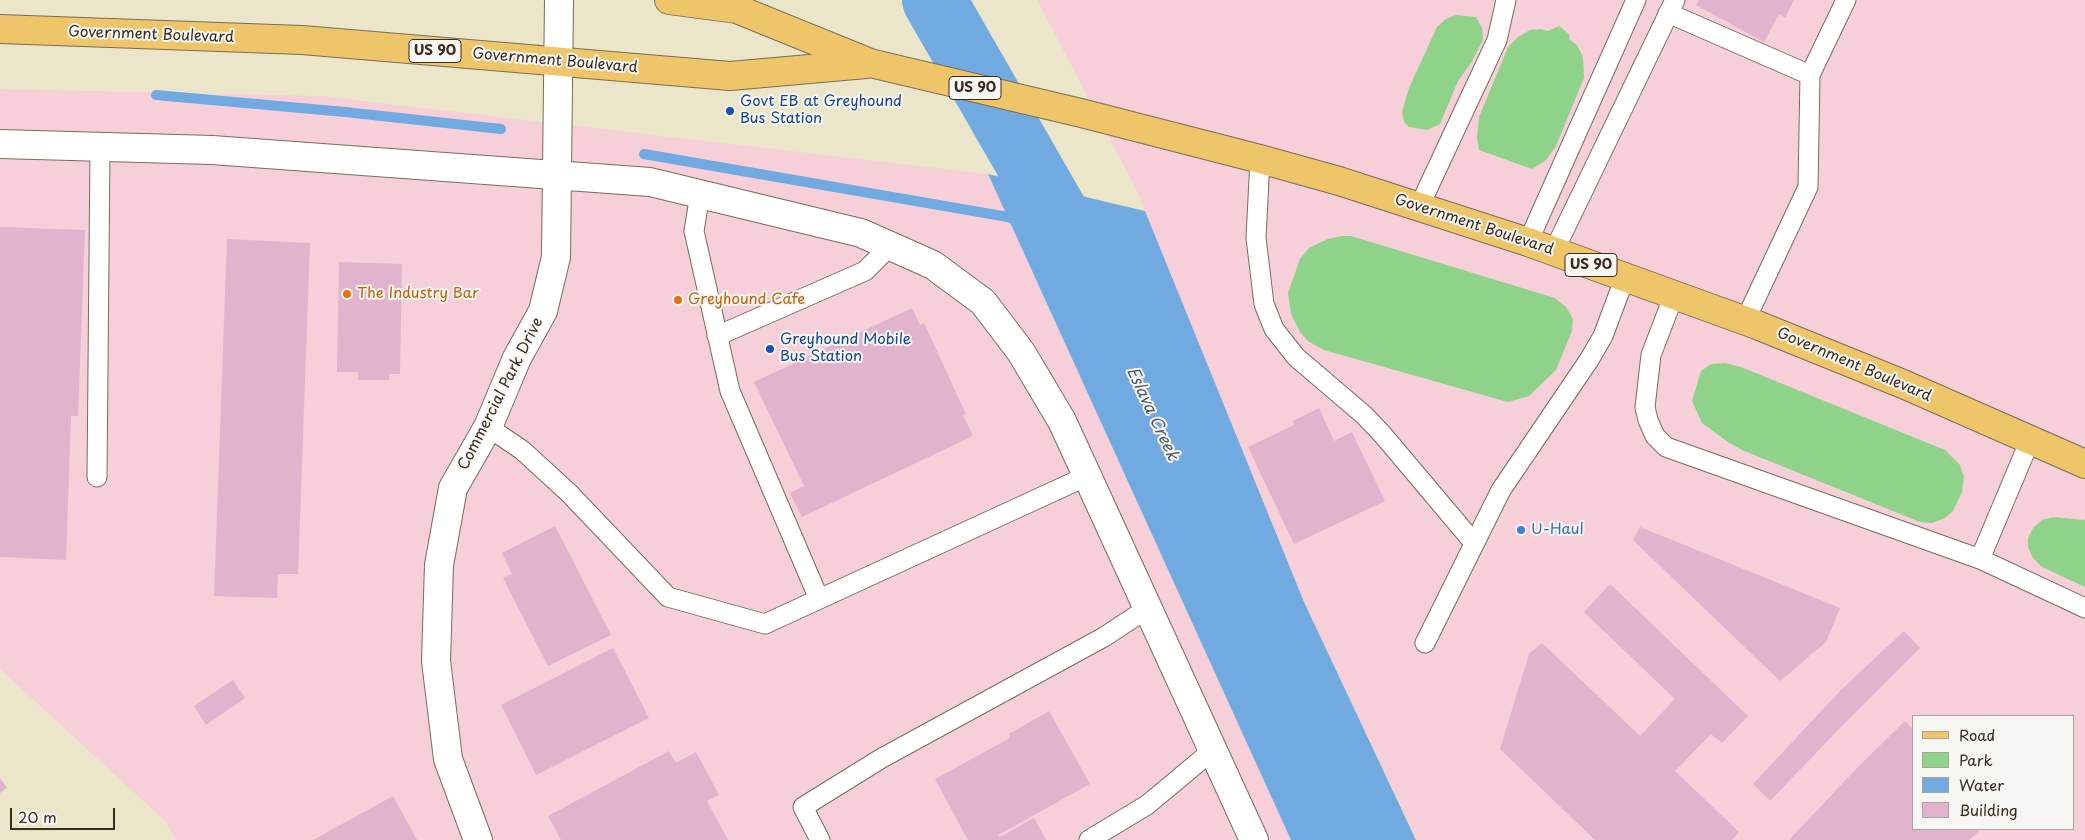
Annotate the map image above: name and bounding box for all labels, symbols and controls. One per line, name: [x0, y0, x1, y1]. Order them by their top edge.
street label: Government Boulevard: [68, 23, 234, 47]
road number: US 90: [409, 40, 461, 62]
street label: Government Boulevard: [472, 45, 638, 77]
road number: US 90: [949, 76, 1001, 100]
place label: Govt EB at Greyhound Bus Station: [740, 93, 902, 128]
marker: Govt EB at Greyhound Bus Station: [724, 105, 736, 117]
street label: Government Boulevard: [1392, 191, 1556, 259]
road number: US 90: [1565, 254, 1617, 276]
place label: The Industry Bar: [357, 285, 479, 303]
marker: The Industry Bar: [341, 288, 353, 300]
place label: Greyhound Cafe: [688, 291, 805, 309]
marker: Greyhound Cafe: [672, 294, 684, 306]
street label: Commercial Park Drive: [455, 315, 547, 473]
street label: Government Boulevard: [1774, 324, 1934, 406]
place label: Greyhound Mobile Bus Station: [780, 331, 911, 366]
marker: Greyhound Mobile Bus Station: [764, 343, 776, 355]
water label: Eslava Creek: [1122, 364, 1182, 464]
place label: U-Haul: [1531, 521, 1584, 539]
marker: U-Haul: [1515, 524, 1527, 536]
legend: [1912, 715, 2075, 830]
text: Road: [1959, 723, 1995, 746]
text: Park: [1959, 748, 1993, 771]
text: Water: [1959, 773, 2004, 796]
scale bar: [12, 798, 118, 830]
text: Building: [1959, 798, 2018, 821]
text: 20 m: [18, 805, 57, 828]

